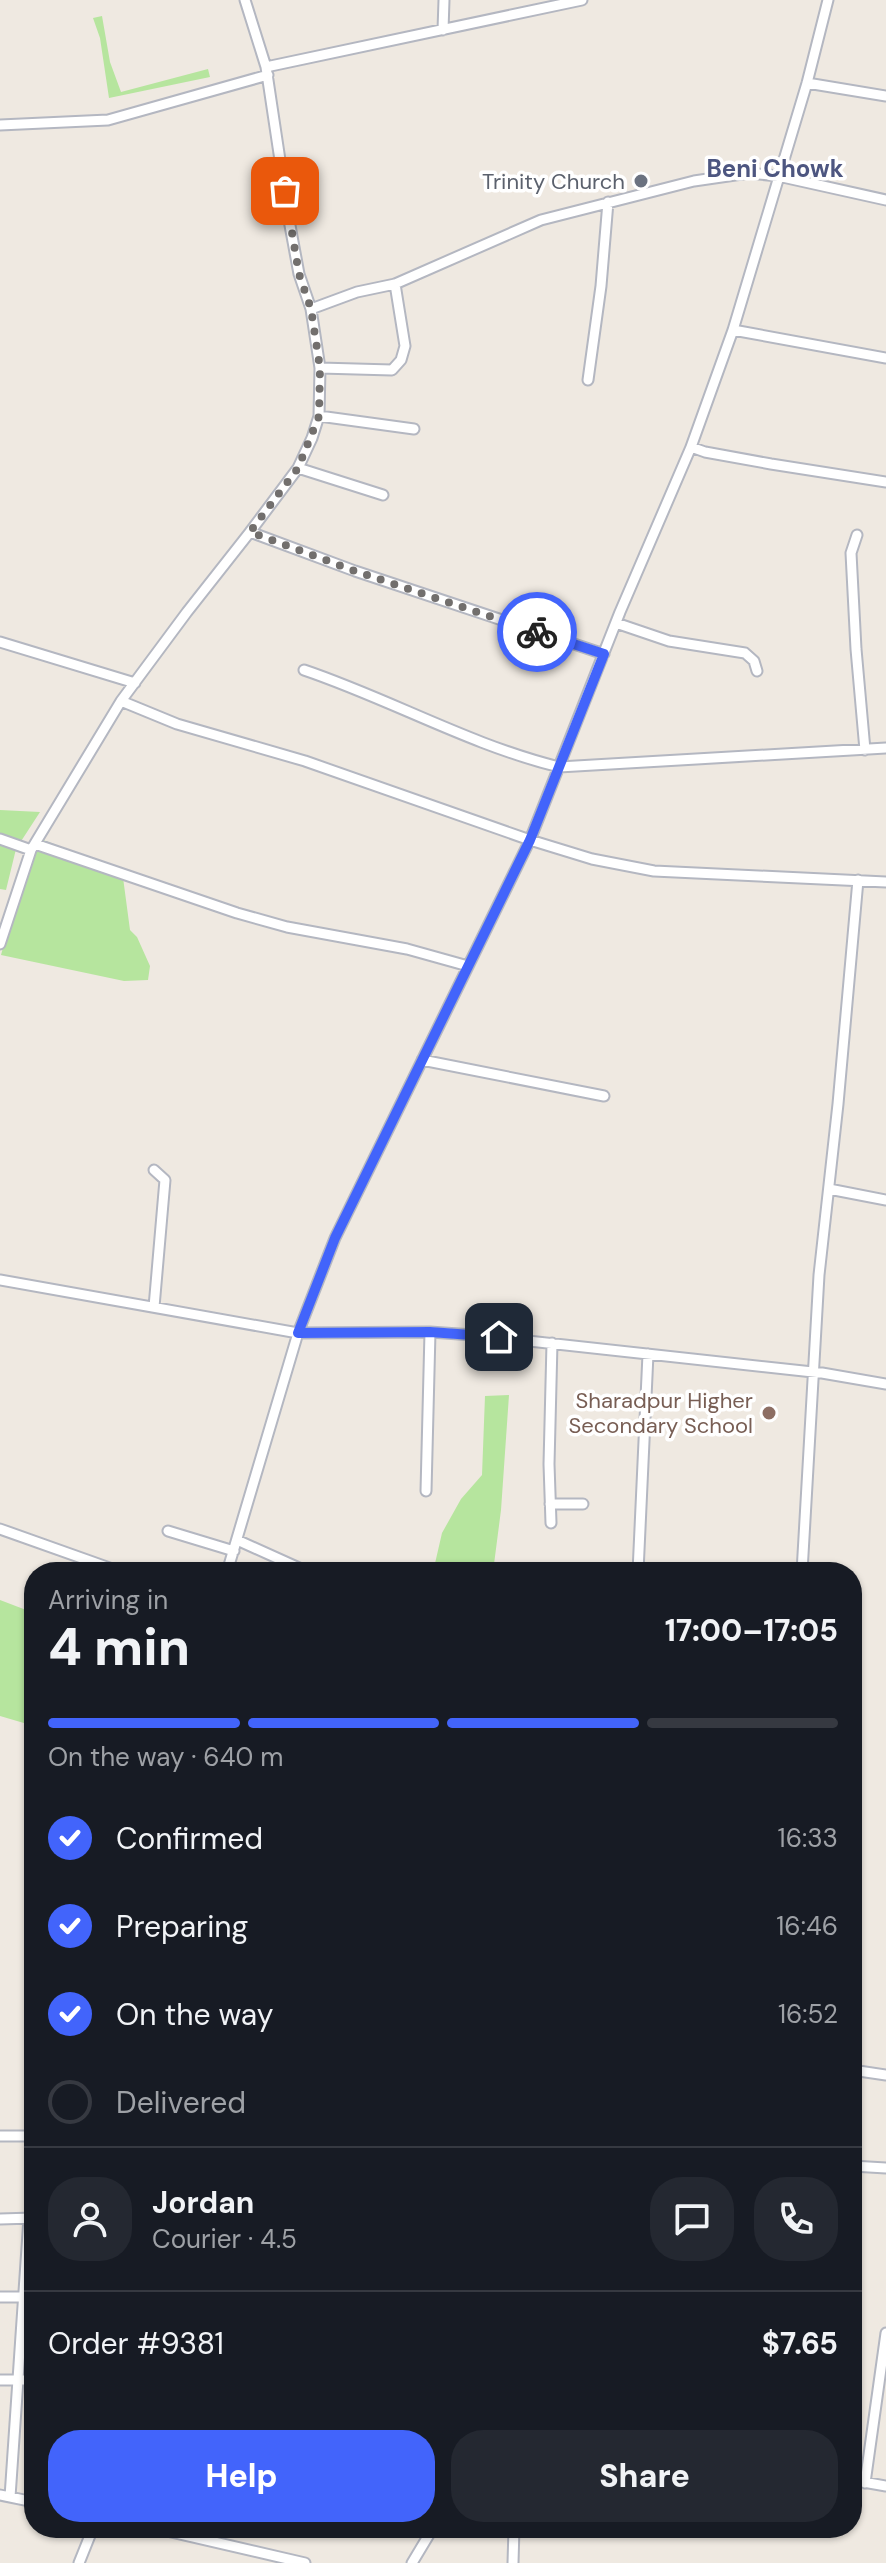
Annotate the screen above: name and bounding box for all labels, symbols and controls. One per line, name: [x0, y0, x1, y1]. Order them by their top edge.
district label: Beni Chowk: [706, 153, 844, 184]
pin: [251, 157, 319, 225]
place label: Trinity Church: [482, 167, 625, 196]
icon: bag: [263, 169, 307, 213]
marker: Trinity Church: [632, 172, 650, 190]
courier: [497, 592, 577, 672]
icon: bike: [515, 610, 559, 654]
pin: [465, 1303, 533, 1371]
icon: home: [477, 1315, 521, 1359]
place label: Sharadpur Higher Secondary School: [569, 1386, 753, 1440]
marker: Sharadpur Higher Secondary School: [760, 1404, 778, 1422]
text: Arriving in: [48, 1583, 168, 1617]
text: 17:00–17:05: [665, 1611, 838, 1650]
text: 4 min: [48, 1613, 190, 1681]
text: On the way · 640 m: [48, 1740, 283, 1774]
icon: check: [48, 1816, 92, 1860]
text: Confirmed: [116, 1819, 263, 1858]
text: 16:33: [778, 1821, 838, 1855]
icon: check: [48, 1904, 92, 1948]
text: Preparing: [116, 1907, 248, 1946]
text: 16:46: [776, 1909, 838, 1943]
icon: check: [48, 1992, 92, 2036]
text: On the way: [116, 1995, 273, 2034]
text: 16:52: [778, 1997, 838, 2031]
text: Delivered: [116, 2083, 246, 2122]
button: person: [48, 2177, 132, 2261]
button: chat: [650, 2177, 734, 2261]
button: phone: [754, 2177, 838, 2261]
text: Jordan: [152, 2183, 254, 2222]
text: Courier · 4.5: [152, 2222, 297, 2256]
text: Order #9381: [48, 2324, 224, 2363]
text: $7.65: [762, 2324, 838, 2363]
button: Help: [48, 2430, 435, 2522]
button: Share: [451, 2430, 838, 2522]

